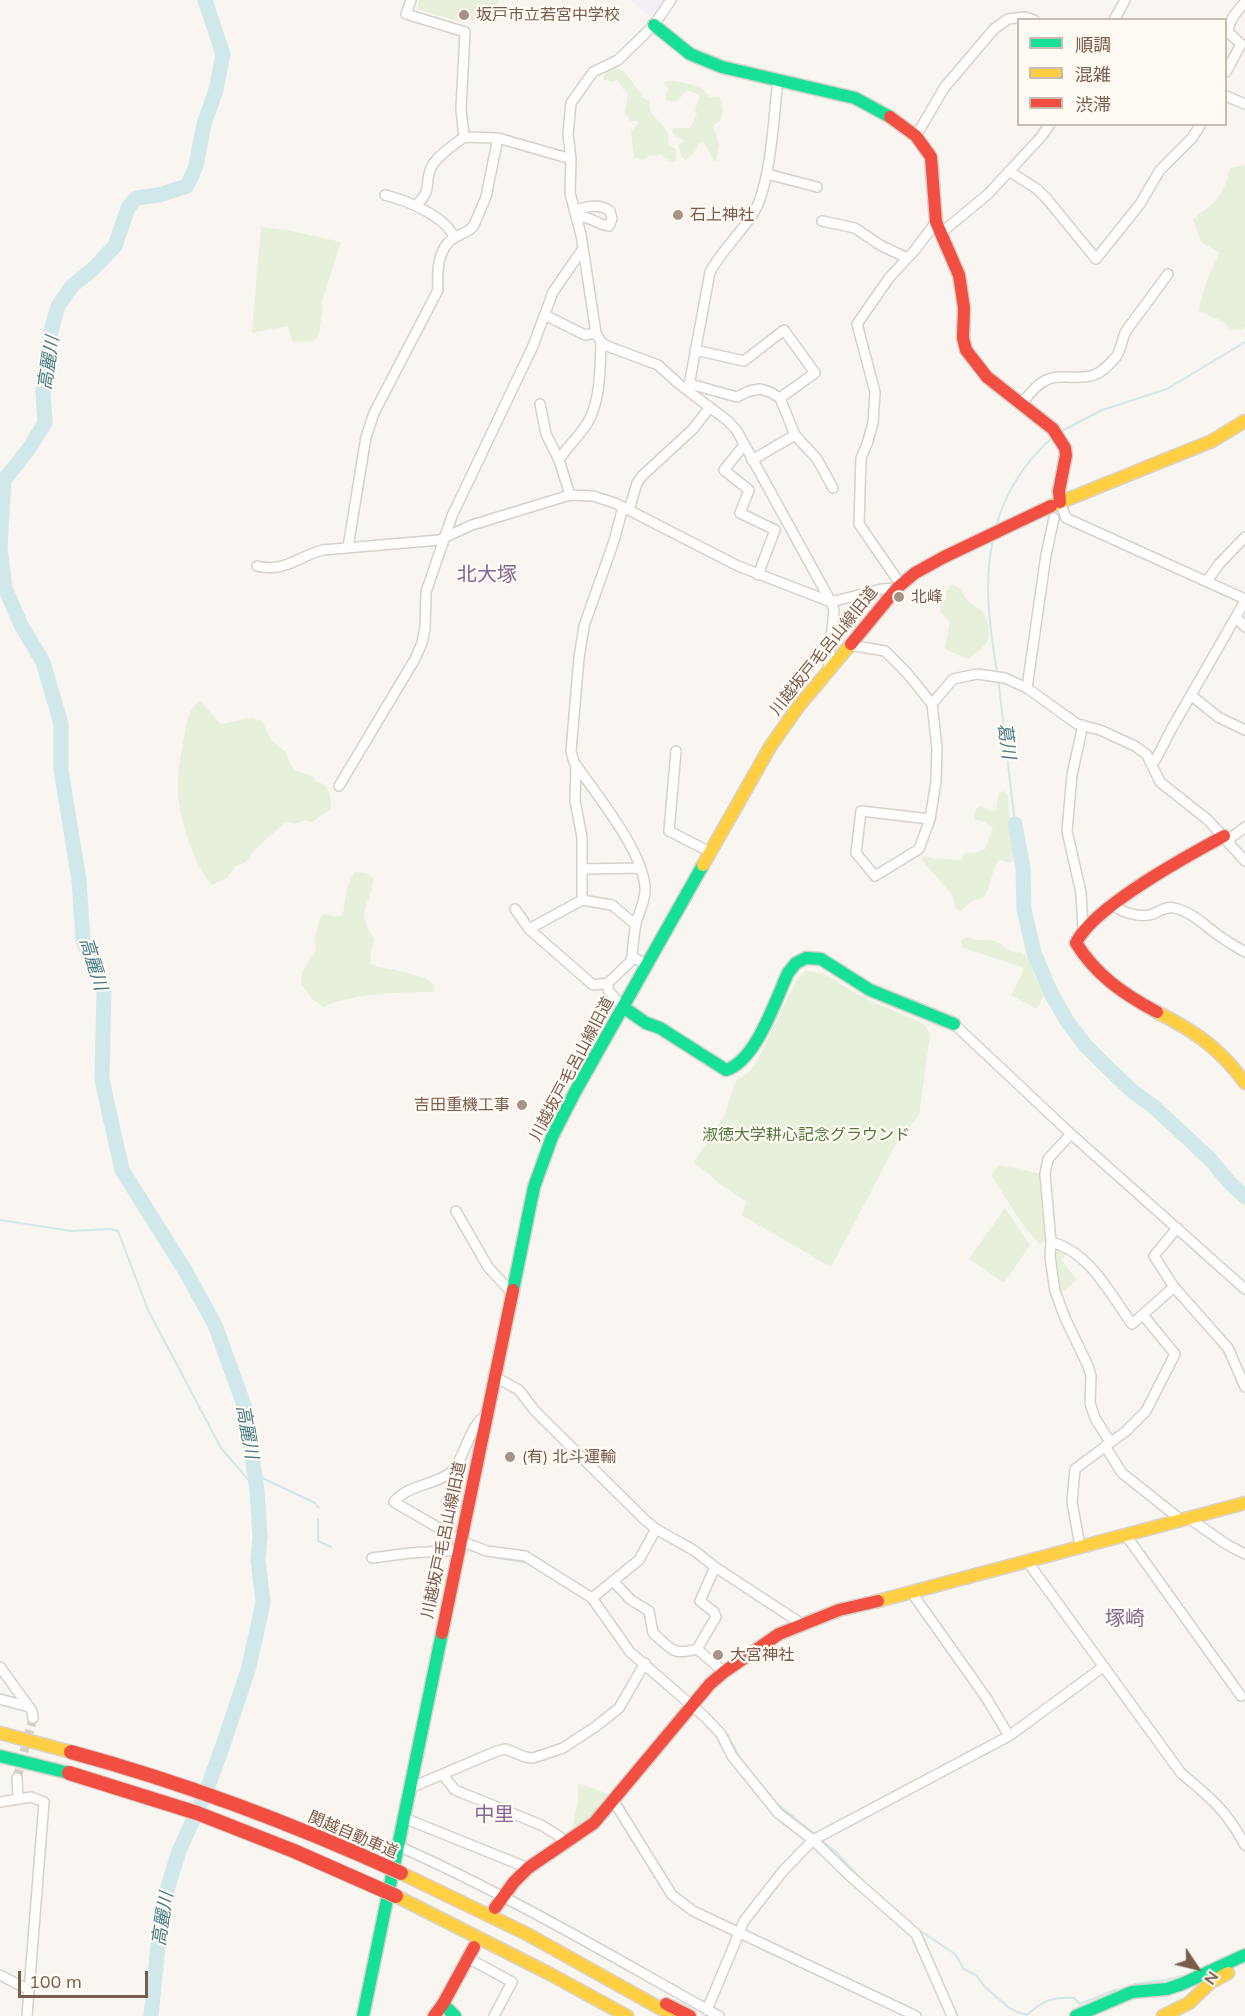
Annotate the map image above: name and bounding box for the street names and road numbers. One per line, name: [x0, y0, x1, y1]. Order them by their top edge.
street label: 川越坂戸毛呂山線旧道: [766, 583, 882, 719]
street label: 川越坂戸毛呂山線旧道: [526, 994, 618, 1144]
street label: 川越坂戸毛呂山線旧道: [418, 1460, 470, 1620]
street label: 関越自動車道: [305, 1807, 401, 1863]

